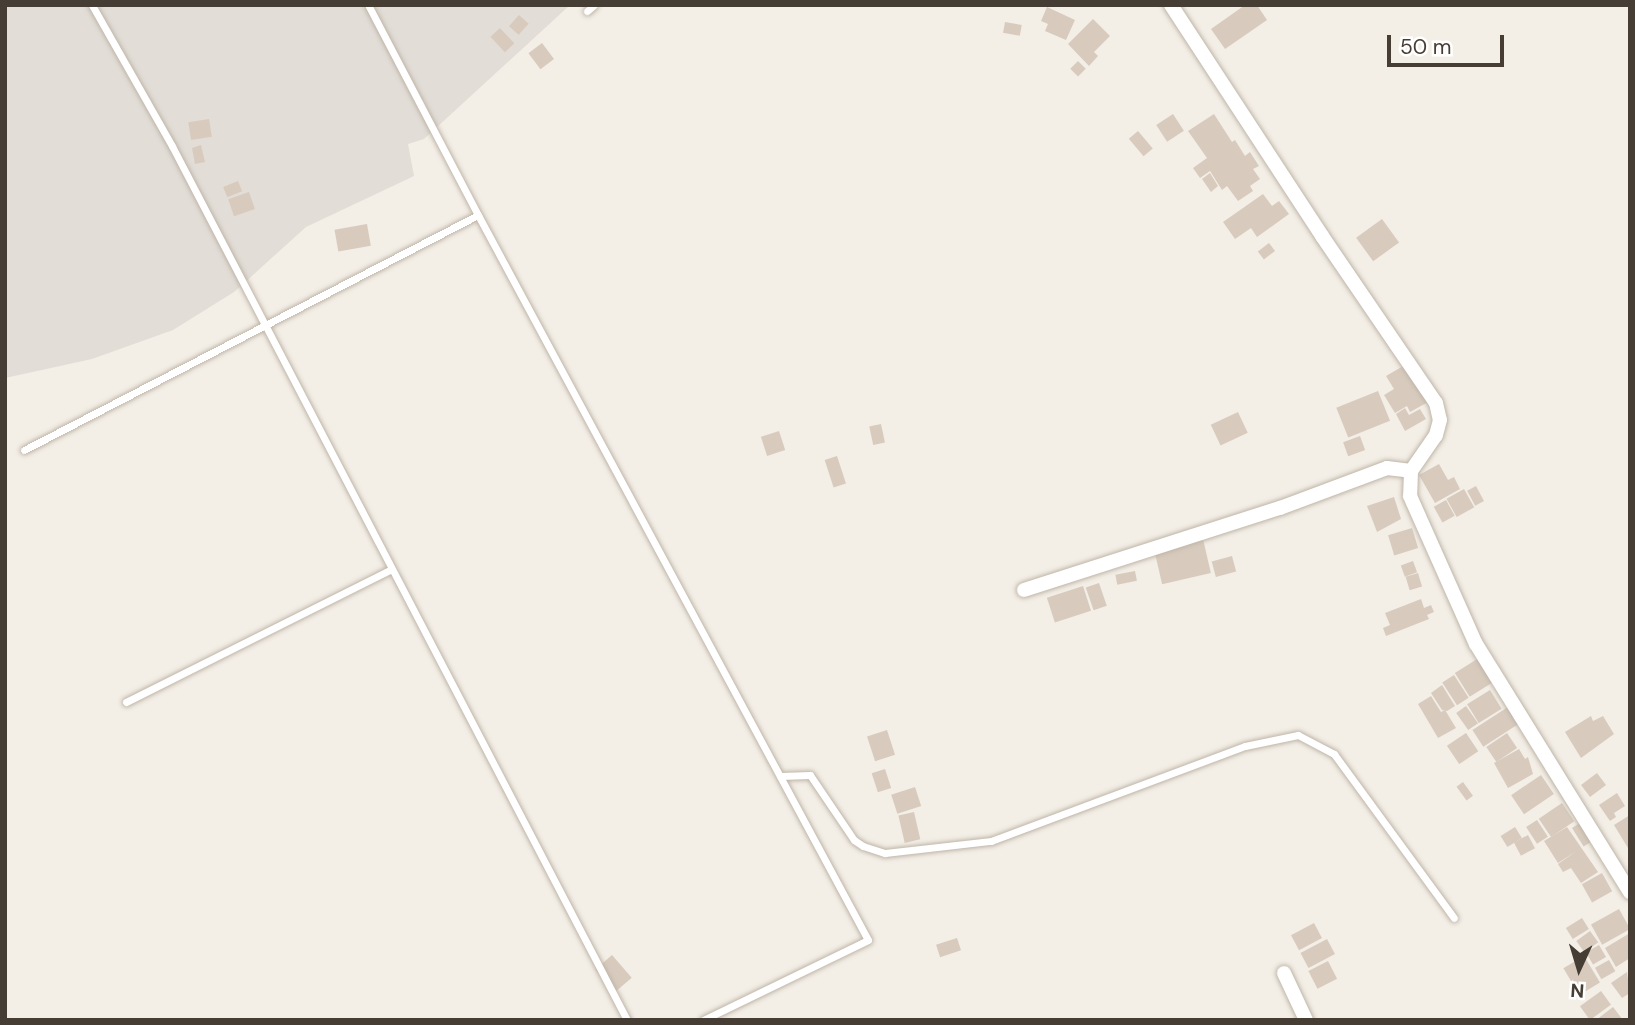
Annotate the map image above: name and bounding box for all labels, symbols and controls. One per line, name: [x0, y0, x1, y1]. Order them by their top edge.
scale bar: [1390, 21, 1507, 65]
text: 50 m: [1400, 33, 1451, 61]
north arrow: [1544, 934, 1614, 1004]
text: N: [1570, 977, 1585, 1003]

